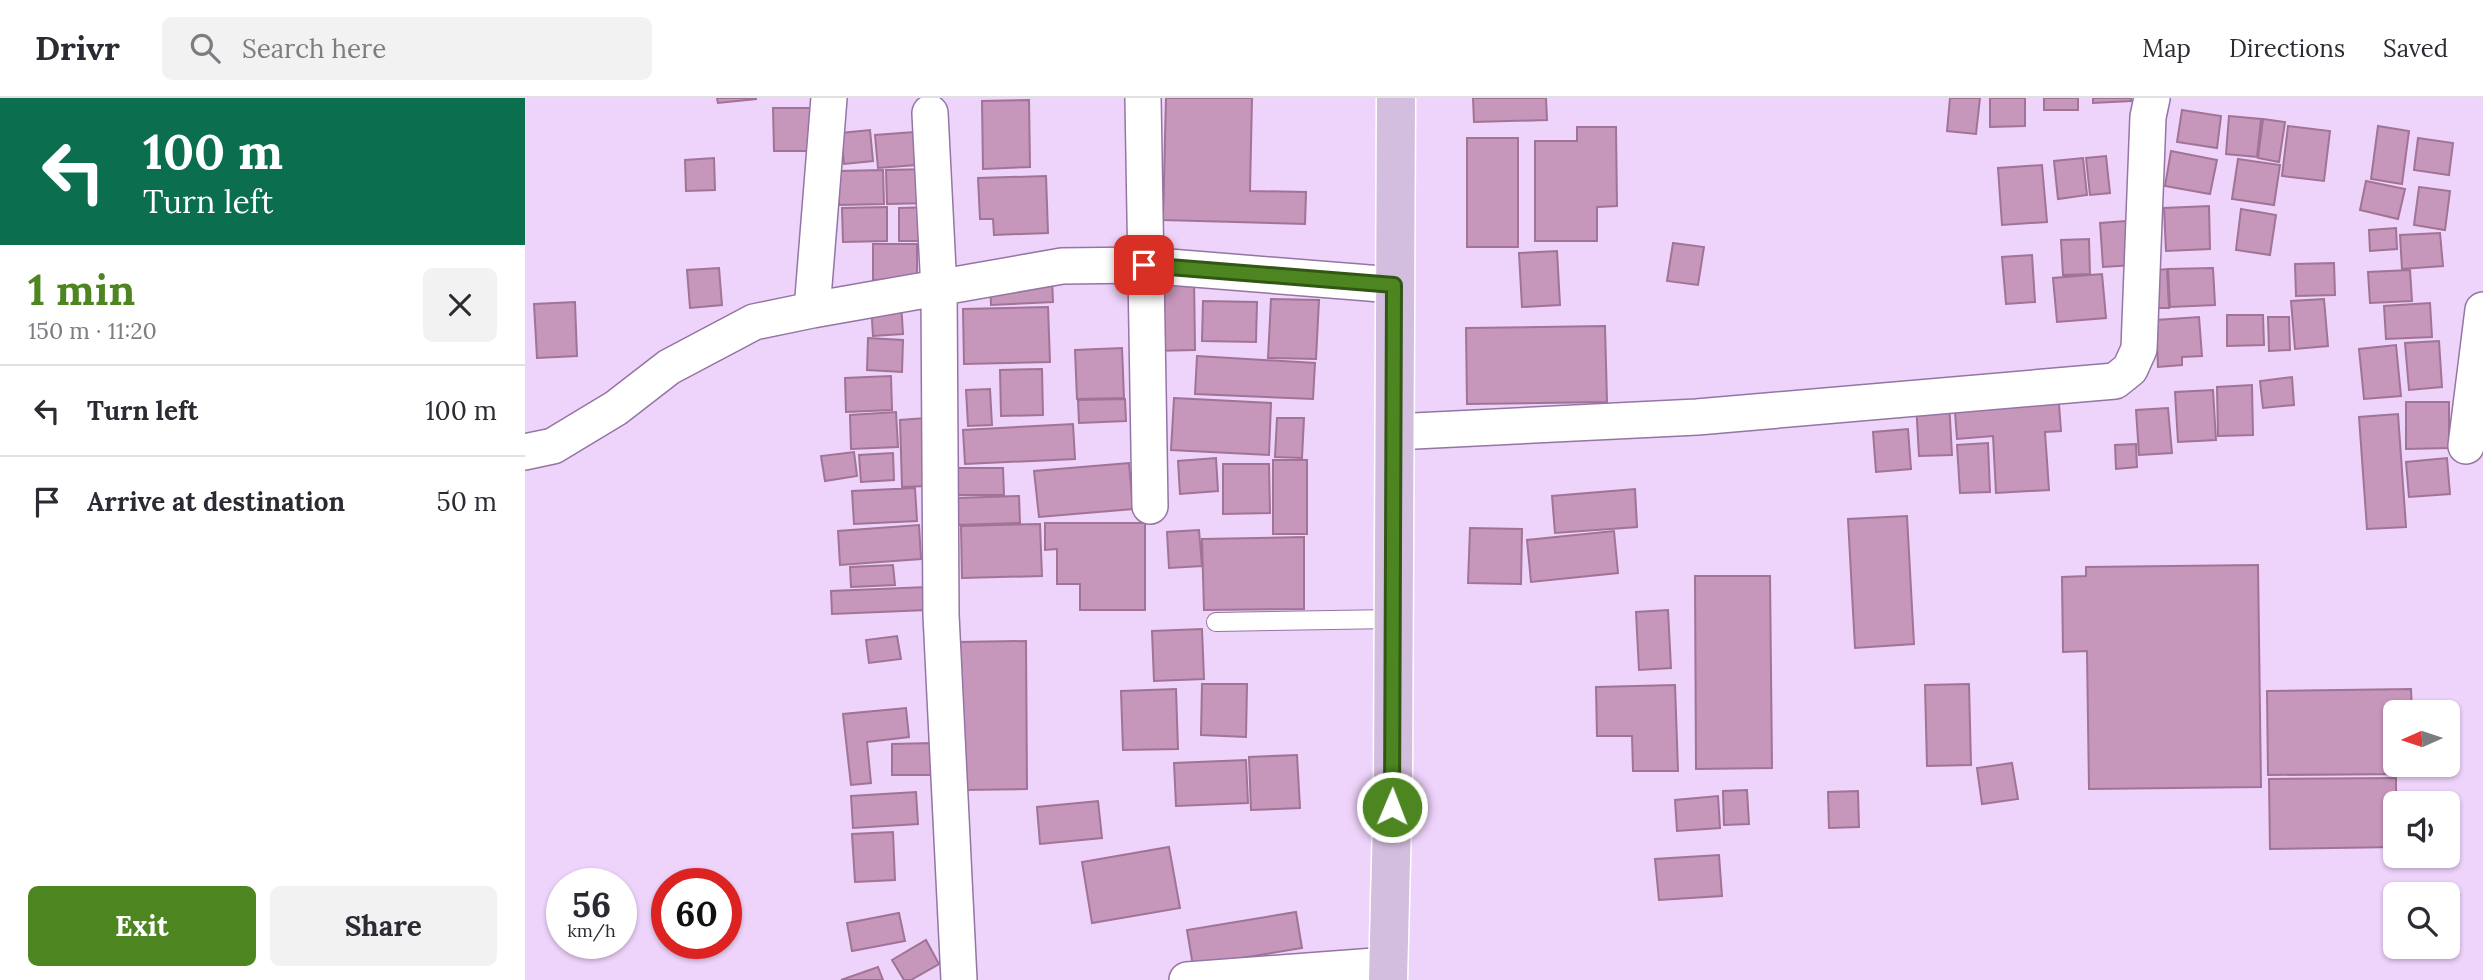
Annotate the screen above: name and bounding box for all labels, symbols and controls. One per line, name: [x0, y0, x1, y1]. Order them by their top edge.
search box: [162, 17, 652, 80]
text: Drivr: [35, 27, 120, 69]
icon: search: [186, 29, 224, 67]
text: Search here: [242, 32, 386, 65]
text: Map: [2142, 33, 2191, 64]
text: Directions: [2229, 33, 2345, 64]
text: Saved: [2383, 33, 2448, 64]
text: 100 m: [143, 120, 283, 182]
icon: left: [28, 126, 119, 217]
text: Turn left: [143, 181, 273, 222]
pin: [1114, 235, 1174, 295]
icon: arrive: [1125, 246, 1163, 284]
text: 1 min: [28, 263, 135, 317]
button: close: [423, 268, 497, 342]
text: 150 m · 11:20: [28, 316, 157, 345]
icon: left: [28, 392, 66, 430]
text: Turn left: [87, 394, 198, 427]
text: 100 m: [425, 394, 497, 427]
icon: arrive: [28, 483, 66, 521]
text: Arrive at destination: [87, 485, 345, 518]
text: 50 m: [437, 485, 497, 518]
north arrow: [2383, 700, 2461, 777]
map controls: [2383, 700, 2460, 959]
position arrow: [1355, 770, 1429, 844]
button: sound: [2383, 791, 2460, 868]
speed limit sign: 60: [651, 868, 742, 959]
text: 56: [572, 882, 611, 927]
button: search: [2383, 882, 2460, 959]
button: Exit: [28, 886, 256, 966]
button: Share: [270, 886, 497, 966]
text: km/h: [567, 919, 616, 942]

